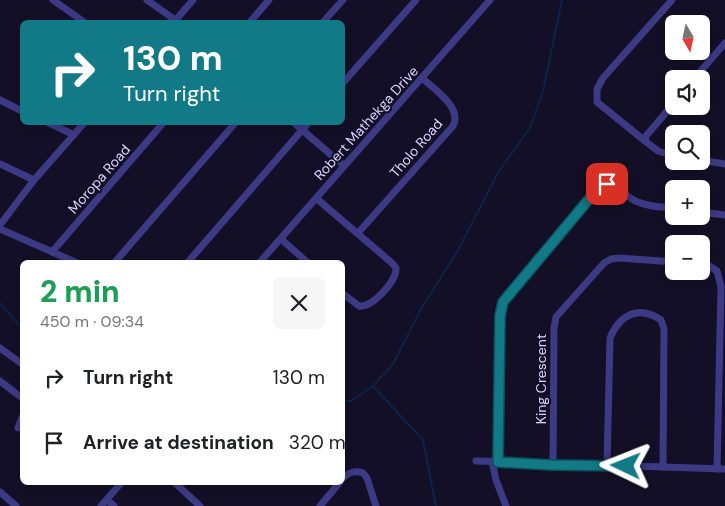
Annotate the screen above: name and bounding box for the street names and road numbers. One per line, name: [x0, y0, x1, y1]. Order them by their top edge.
street label: Robert Mathekga Drive: [310, 62, 422, 184]
street label: Tholo Road: [386, 115, 446, 181]
street label: Moropa Road: [64, 141, 134, 217]
street label: King Crescent: [532, 334, 550, 424]

